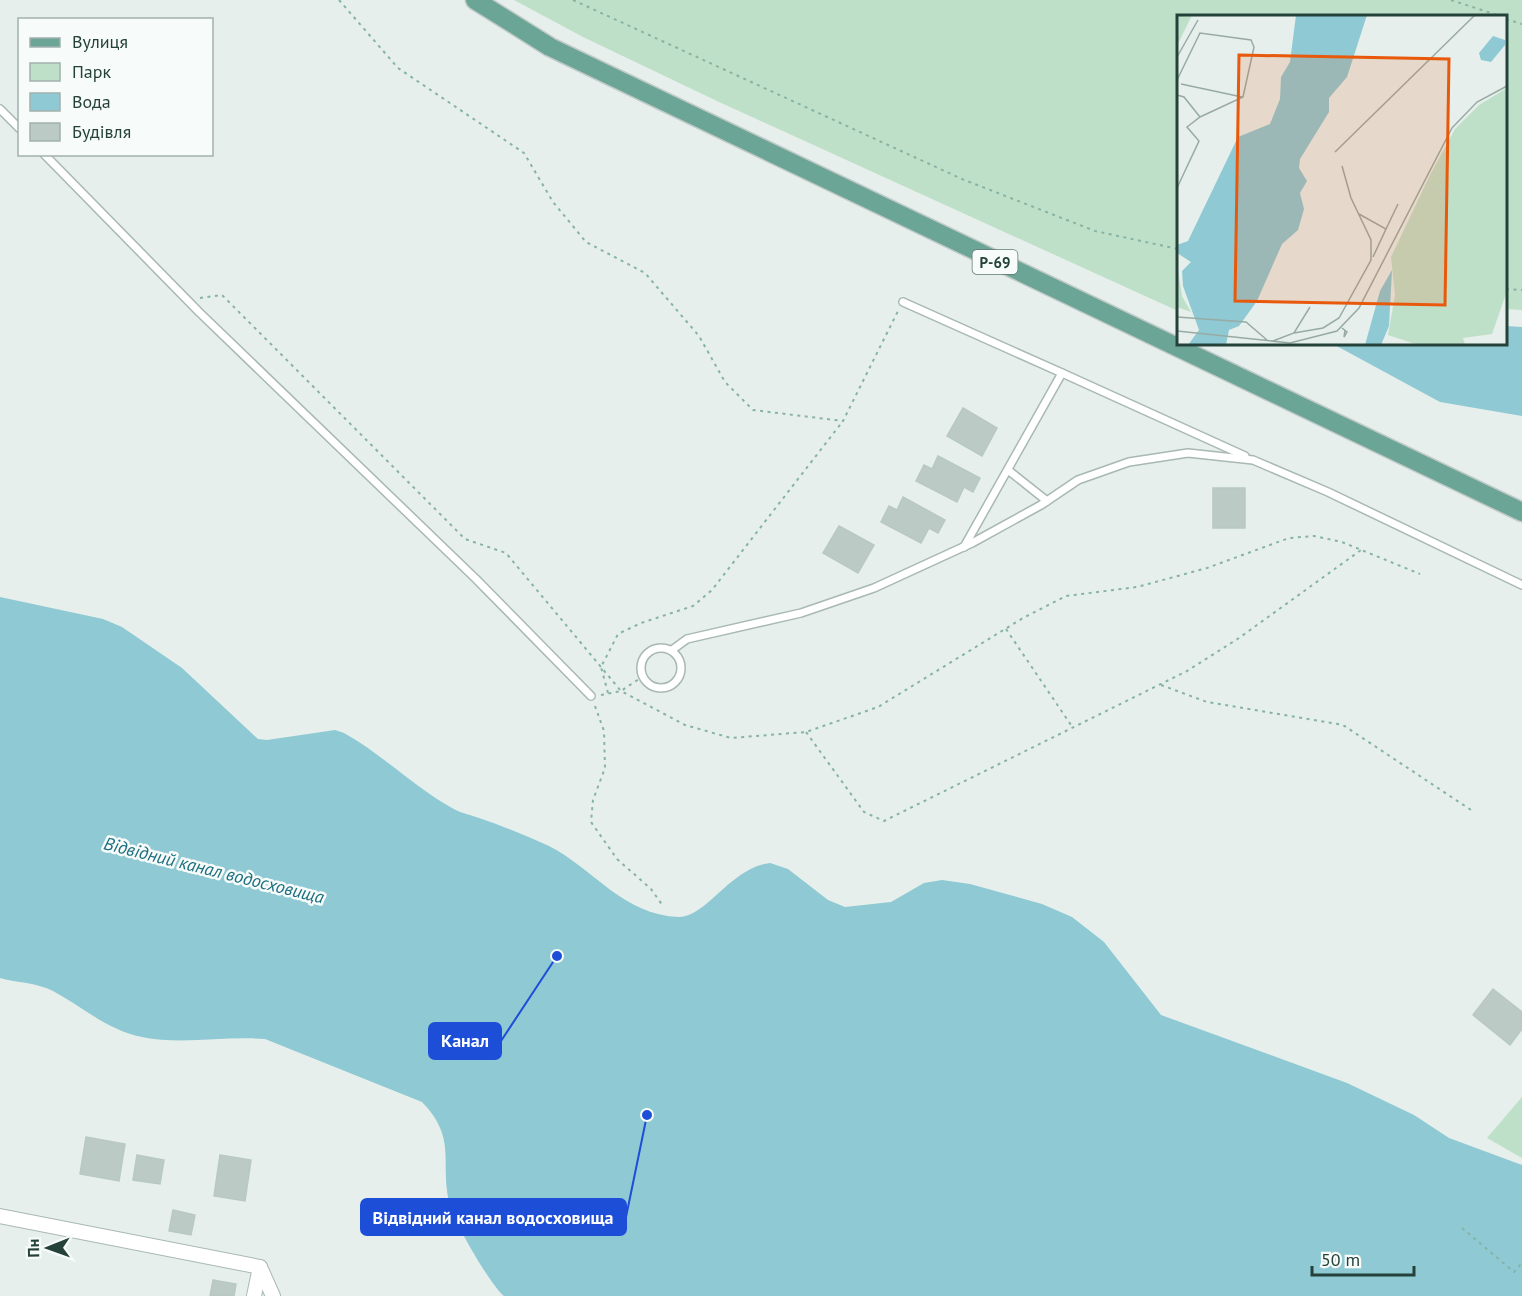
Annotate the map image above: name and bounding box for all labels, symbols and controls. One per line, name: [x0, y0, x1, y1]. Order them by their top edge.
inset map: [1177, 15, 1507, 345]
legend: [18, 18, 213, 156]
text: Вулиця: [72, 30, 128, 53]
text: Парк: [72, 60, 112, 83]
text: Вода: [72, 90, 111, 113]
text: Будівля: [72, 120, 131, 143]
road number: Р-69: [972, 250, 1018, 274]
water label: Відвідний канал водосховища: [101, 831, 327, 909]
callout: Канал: [429, 1023, 501, 1059]
text: Канал: [441, 1029, 489, 1052]
callout: Відвідний канал водосховища: [361, 1199, 626, 1235]
text: Відвідний канал водосховища: [373, 1206, 614, 1229]
north arrow: [18, 1218, 78, 1278]
text: Пн: [23, 1239, 43, 1258]
scale bar: [1312, 1239, 1414, 1277]
text: 50 m: [1321, 1248, 1360, 1271]

